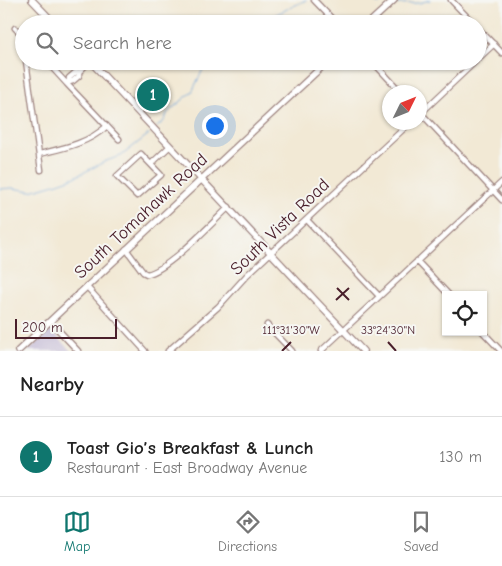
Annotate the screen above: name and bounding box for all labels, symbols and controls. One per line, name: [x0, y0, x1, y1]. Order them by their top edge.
search box: [15, 15, 487, 70]
icon: search: [33, 29, 61, 57]
text: Search here: [73, 32, 172, 54]
pin: 1: [137, 76, 169, 114]
north arrow: [382, 85, 427, 130]
your location: [202, 113, 228, 139]
street label: South Tomahawk Road: [70, 149, 212, 283]
street label: South Vista Road: [226, 174, 334, 280]
map controls: [442, 291, 487, 336]
button: locate: [442, 291, 487, 336]
scale bar: [15, 316, 118, 339]
text: 200 m: [22, 319, 63, 336]
text: 111°31'30"W: [262, 323, 320, 337]
text: 33°24'30"N: [361, 323, 415, 337]
text: Nearby: [20, 372, 84, 396]
text: Toast Gio’s Breakfast & Lunch: [67, 437, 313, 459]
text: 1: [33, 448, 39, 466]
text: 130 m: [439, 448, 482, 466]
text: Restaurant · East Broadway Avenue: [67, 459, 307, 477]
tab: Map: [63, 508, 91, 555]
tab: Directions: [218, 508, 277, 555]
tab: Saved: [404, 508, 439, 555]

